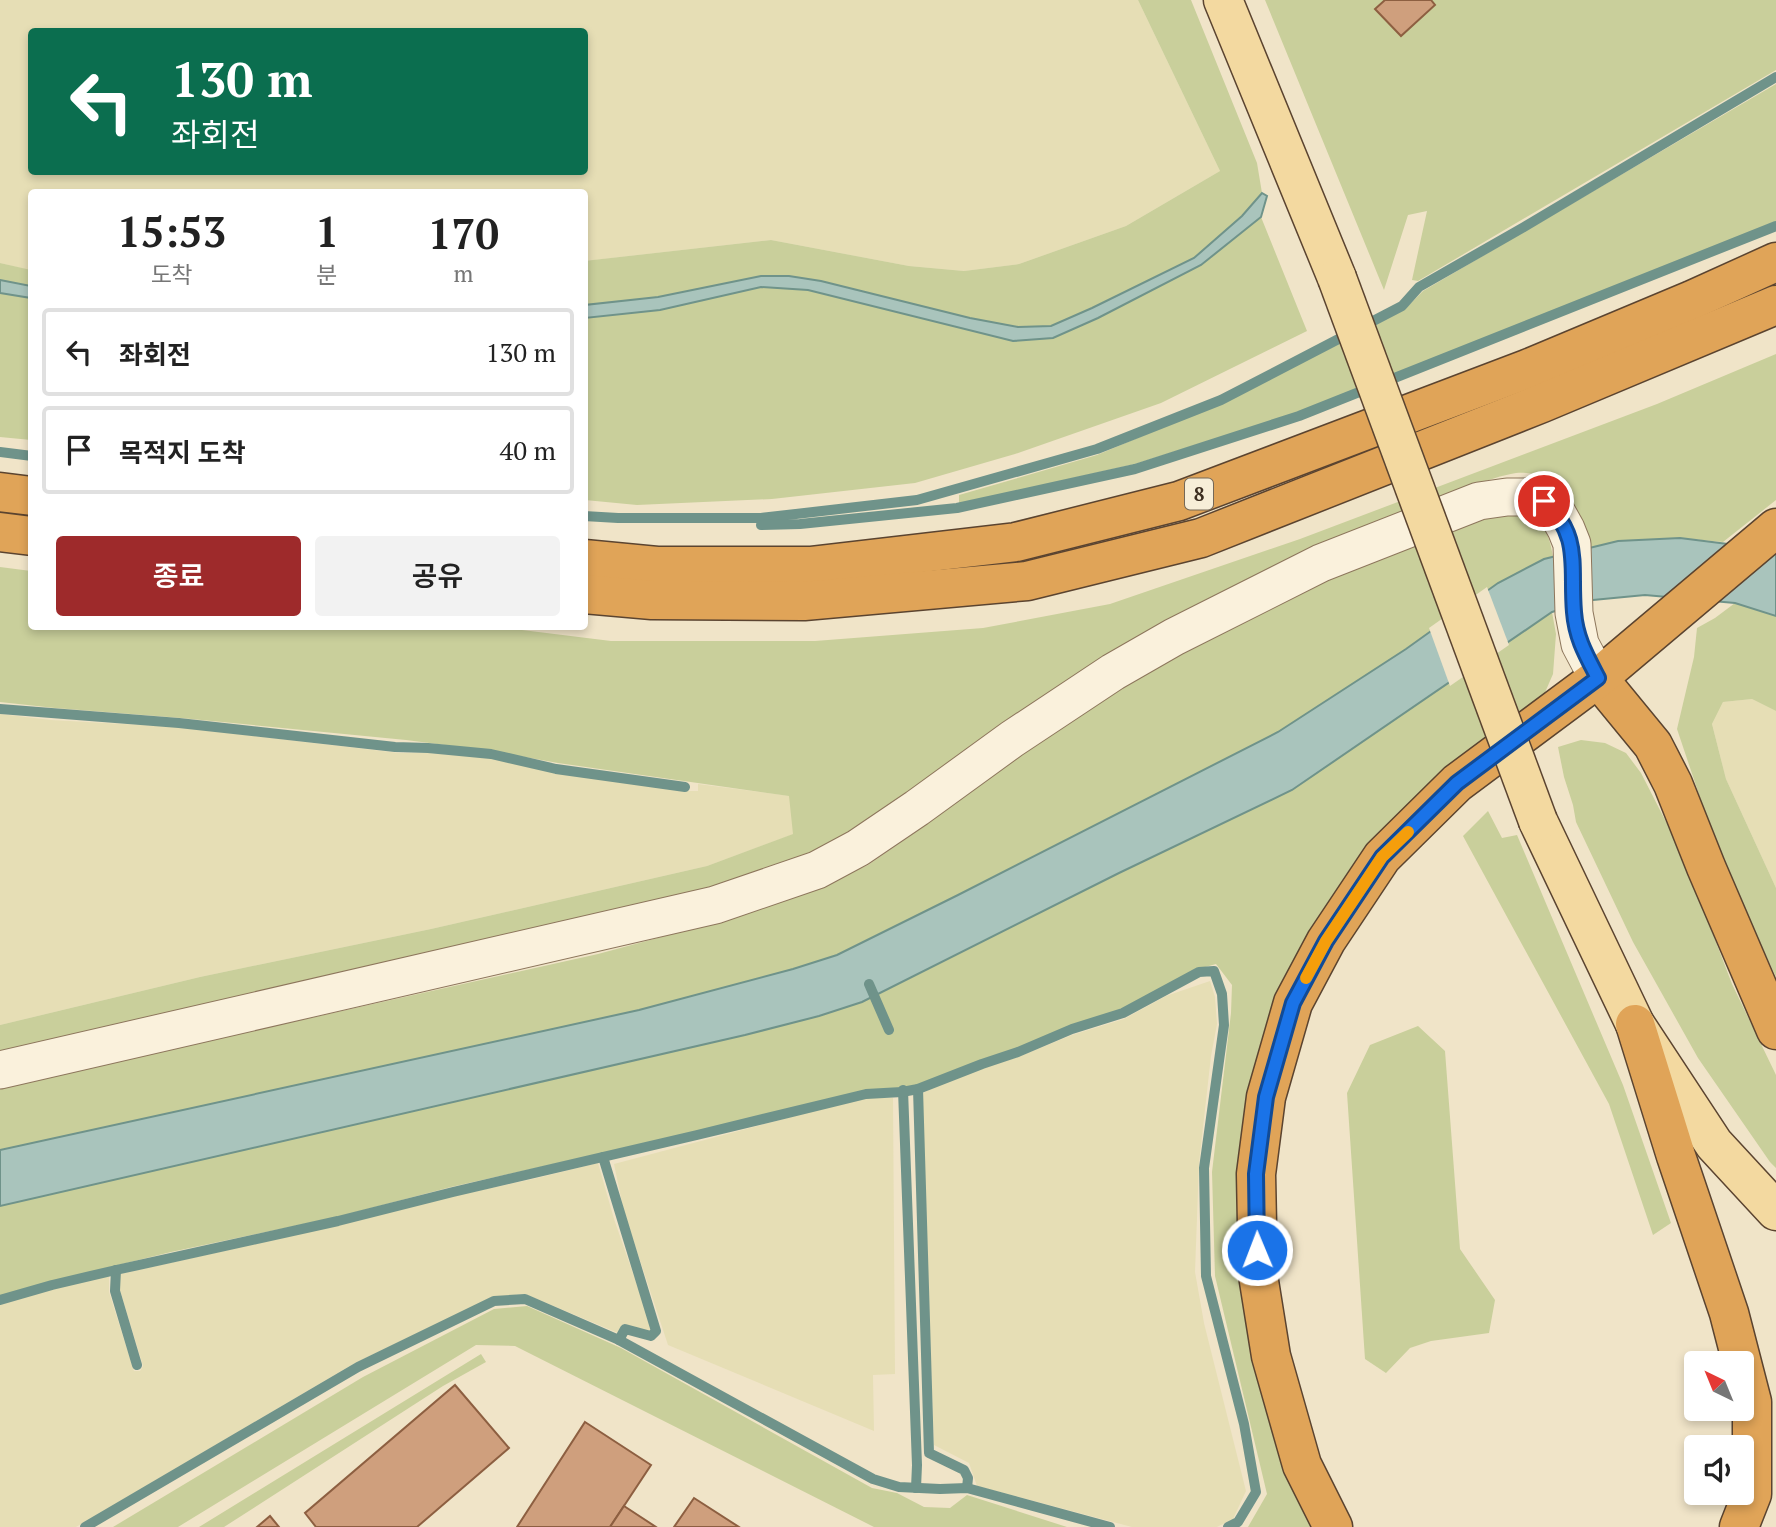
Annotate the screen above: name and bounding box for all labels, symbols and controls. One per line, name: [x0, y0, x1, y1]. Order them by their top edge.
text: 130 m: [171, 46, 313, 111]
icon: left: [56, 56, 147, 147]
text: 좌회전: [171, 113, 259, 155]
text: 15:53: [117, 203, 226, 259]
text: 1: [315, 203, 339, 259]
text: 170: [428, 205, 499, 261]
text: m: [454, 258, 473, 289]
text: 도착: [150, 259, 193, 290]
text: 분: [316, 259, 338, 290]
icon: left: [60, 333, 98, 371]
text: 130 m: [486, 335, 556, 369]
text: 좌회전: [119, 337, 191, 371]
icon: arrive: [60, 431, 98, 469]
text: 40 m: [500, 433, 556, 467]
text: 목적지 도착: [119, 435, 246, 469]
pin: [1514, 471, 1574, 531]
road number: 8: [1185, 478, 1213, 509]
icon: arrive: [1525, 482, 1563, 520]
button: 종료: [56, 536, 301, 616]
button: 공유: [315, 536, 560, 616]
position arrow: [1220, 1213, 1294, 1287]
north arrow: [1684, 1351, 1754, 1421]
map controls: [1684, 1351, 1754, 1505]
button: sound: [1684, 1435, 1754, 1505]

